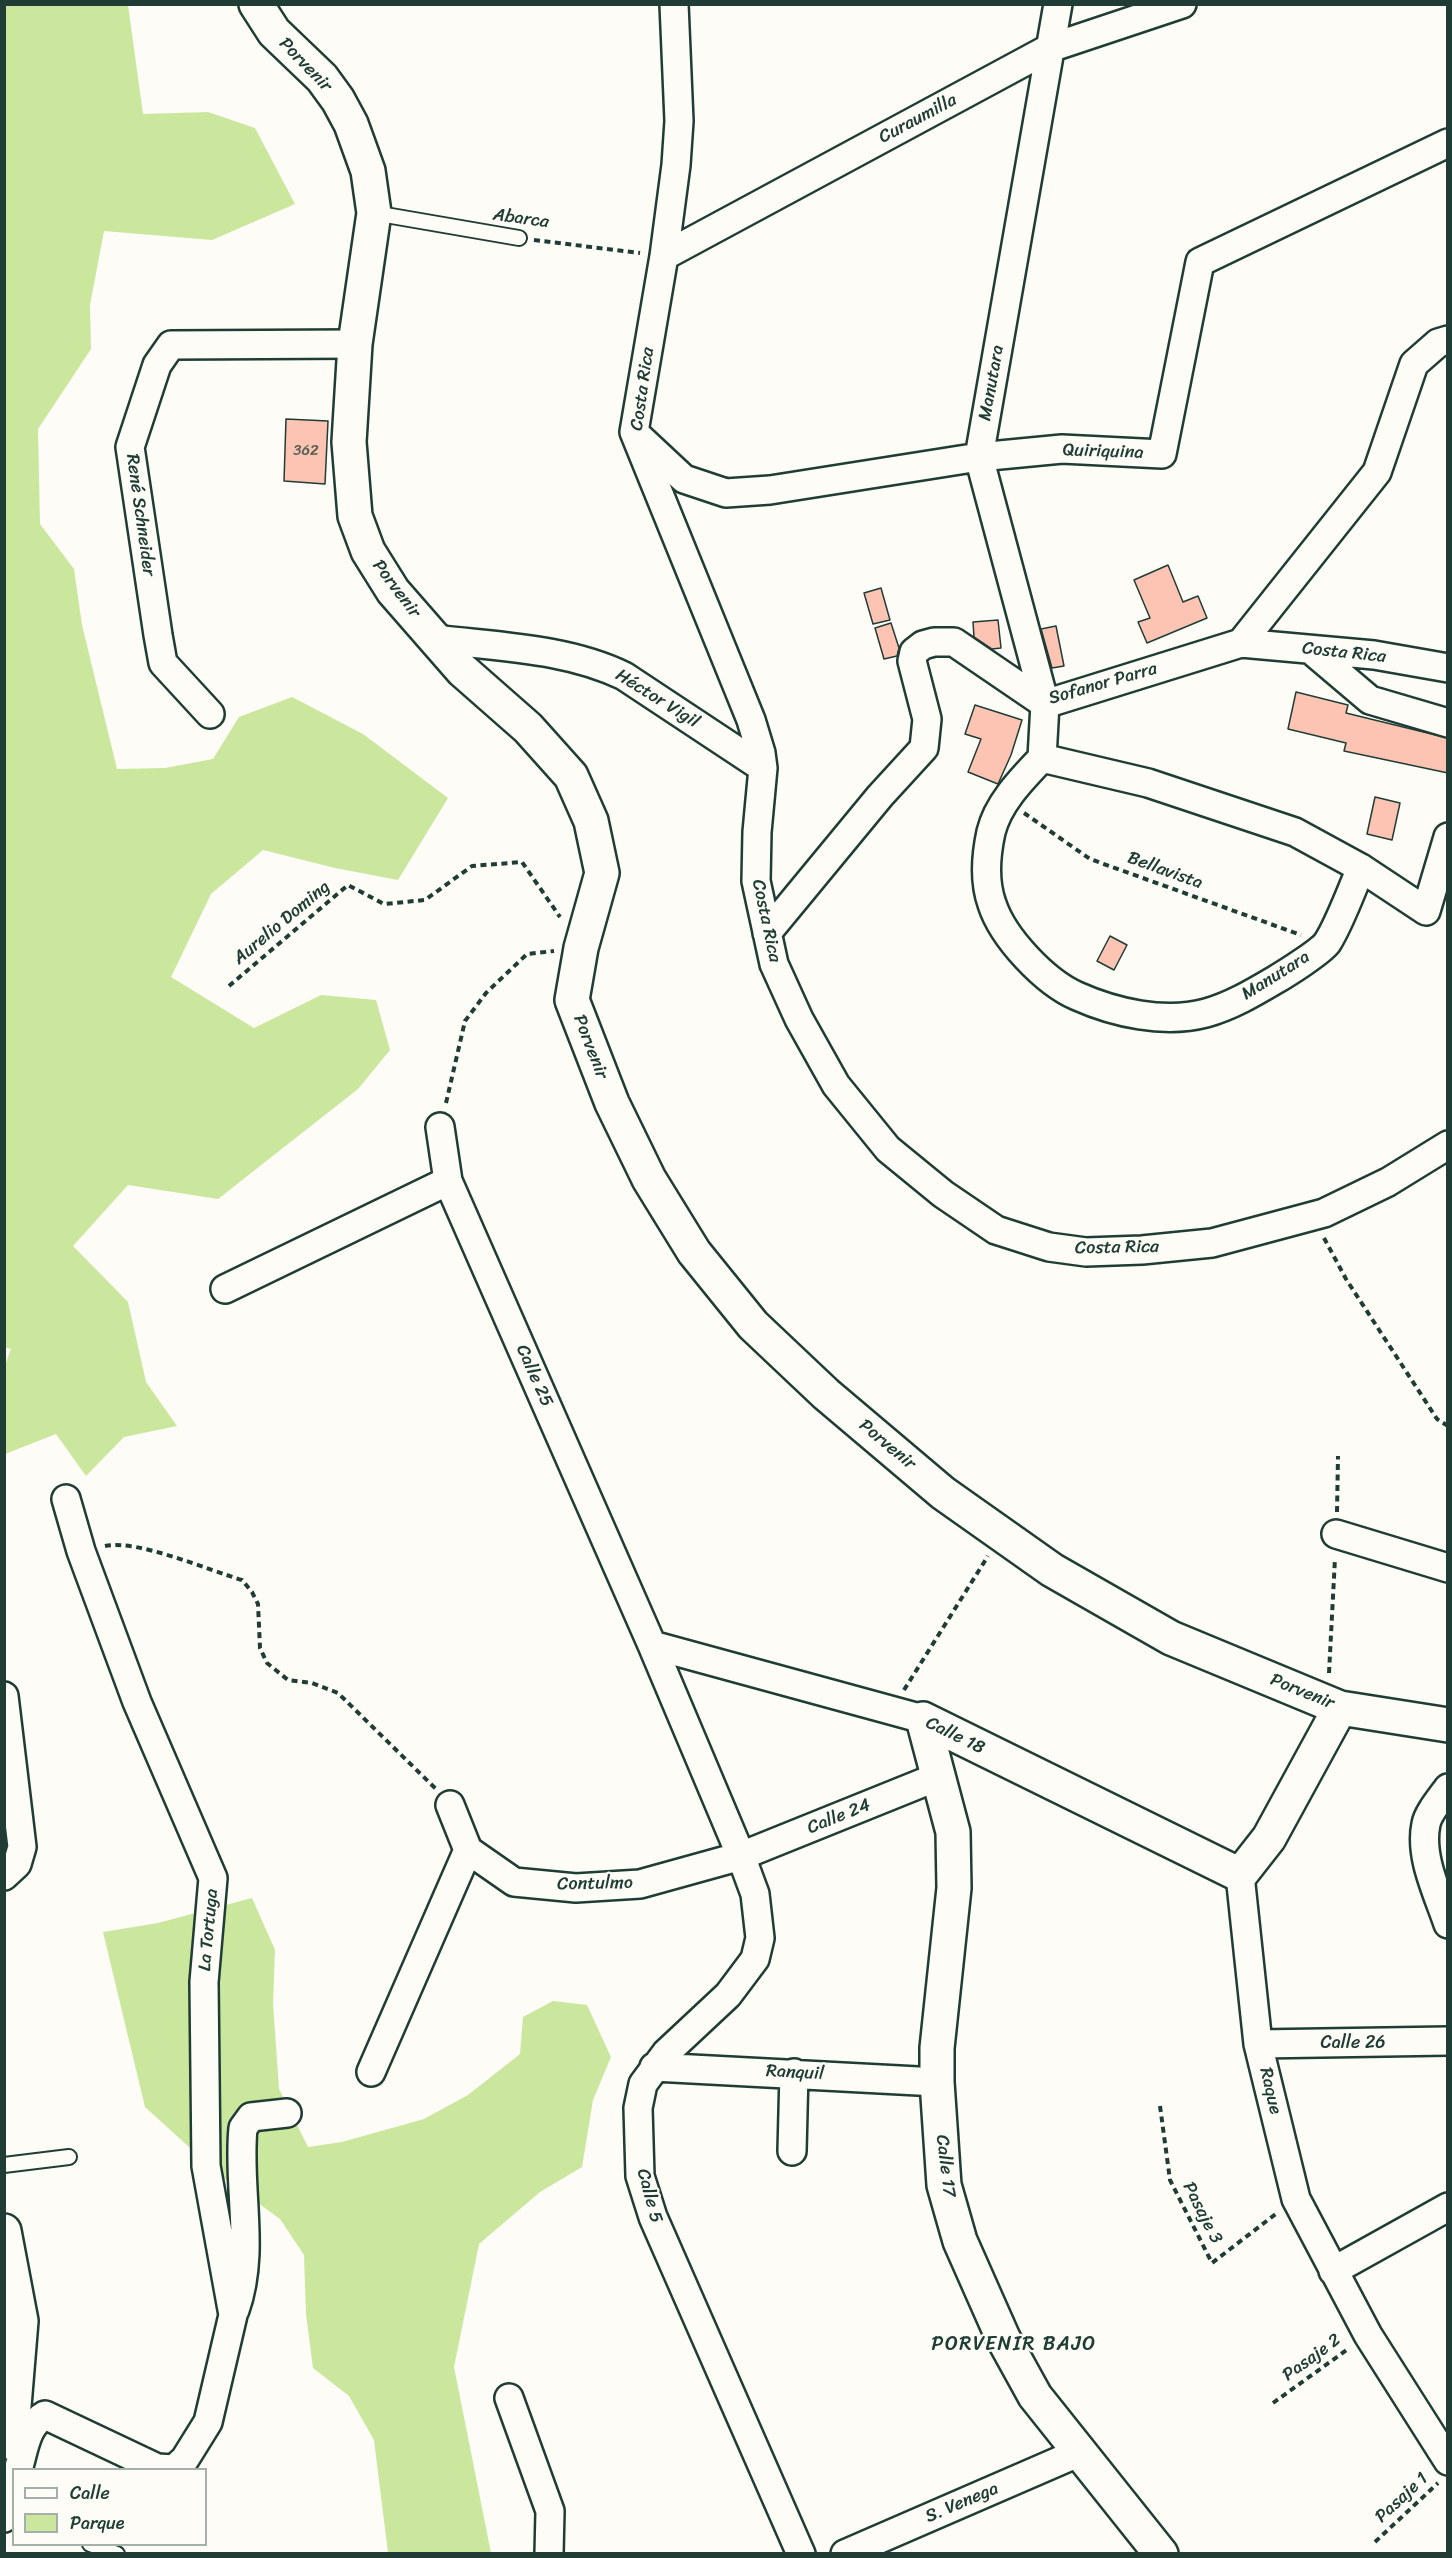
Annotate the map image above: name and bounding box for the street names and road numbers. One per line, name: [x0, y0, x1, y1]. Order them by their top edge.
street label: Porvenir: [274, 33, 336, 97]
street label: Curaumilla: [875, 90, 961, 148]
street label: Abarca: [492, 204, 550, 234]
street label: Manutara: [975, 344, 1009, 422]
street label: Costa Rica: [626, 346, 660, 432]
street label: Quiriquina: [1062, 440, 1144, 464]
street label: René Schneider: [121, 453, 159, 577]
street label: Porvenir: [367, 556, 425, 622]
street label: Costa Rica: [1301, 638, 1387, 668]
street label: Sofanor Parra: [1046, 658, 1160, 710]
street label: Héctor Vigil: [611, 665, 703, 733]
street label: Bellavista: [1124, 847, 1206, 895]
street label: Aurelio Doming: [229, 876, 335, 970]
street label: Costa Rica: [747, 878, 785, 964]
street label: Manutara: [1238, 947, 1314, 1005]
street label: Porvenir: [568, 1012, 612, 1082]
street label: Costa Rica: [1075, 1236, 1159, 1260]
street label: Calle 25: [511, 1342, 557, 1410]
street label: Porvenir: [854, 1415, 920, 1475]
street label: Porvenir: [1267, 1669, 1337, 1715]
street label: Calle 18: [922, 1712, 988, 1760]
street label: Calle 24: [804, 1795, 874, 1839]
street label: Contulmo: [557, 1873, 633, 1895]
street label: La Tortuga: [195, 1888, 223, 1972]
street label: Calle 26: [1320, 2032, 1386, 2054]
street label: Ranquil: [765, 2061, 825, 2085]
street label: Raque: [1254, 2066, 1286, 2116]
street label: Calle 17: [930, 2134, 960, 2198]
street label: Calle 5: [631, 2166, 667, 2226]
street label: Pasaje 3: [1177, 2179, 1227, 2247]
street label: Pasaje 2: [1279, 2330, 1345, 2386]
street label: Pasaje 1: [1371, 2468, 1433, 2528]
street label: S. Venega: [922, 2478, 1002, 2528]

